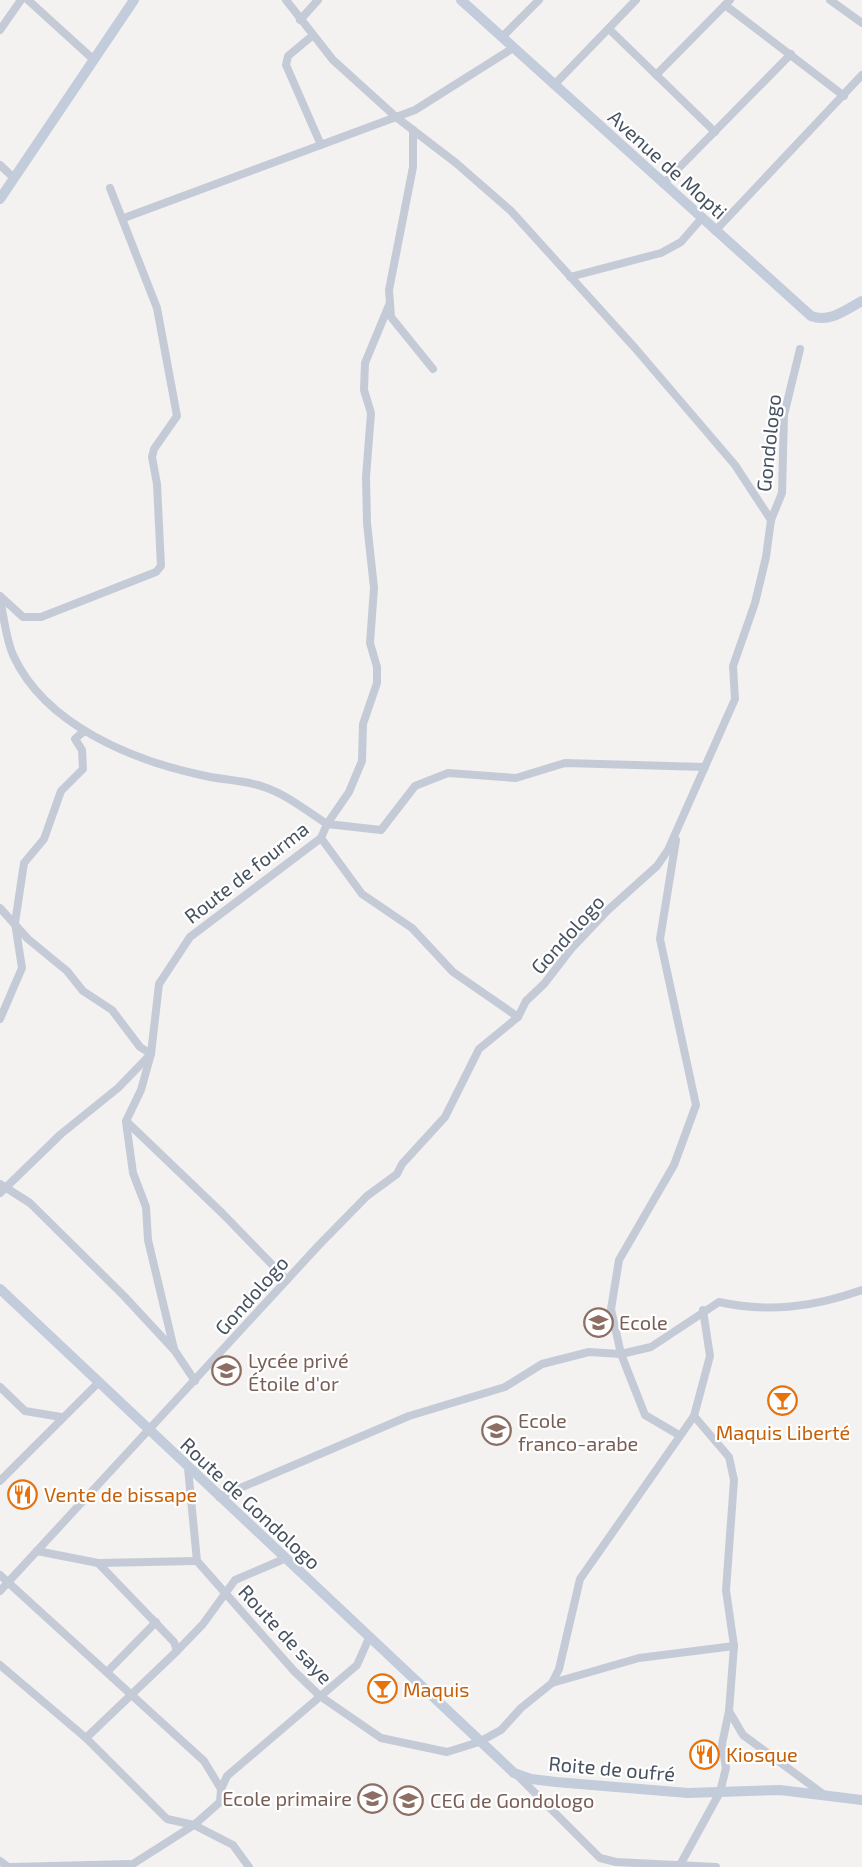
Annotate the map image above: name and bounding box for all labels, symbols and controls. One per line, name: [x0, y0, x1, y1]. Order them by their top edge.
street label: Avenue de Mopti: [604, 104, 732, 224]
street label: Gondologo: [751, 393, 785, 493]
street label: Route de fourma: [179, 816, 313, 928]
street label: Gondologo: [525, 890, 609, 978]
street label: Gondologo: [209, 1251, 293, 1339]
school or university icon: Ecole: [582, 1306, 614, 1338]
place label: Ecole: [619, 1310, 668, 1334]
place label: Lycée privé Étoile d'or: [248, 1348, 349, 1395]
school or university icon: Lycée privé Étoile d'or: [211, 1355, 243, 1387]
bar icon: Maquis Liberté: [767, 1385, 799, 1417]
place label: Ecole franco-arabe: [518, 1408, 638, 1455]
school or university icon: Ecole franco-arabe: [481, 1415, 513, 1447]
place label: Maquis Liberté: [716, 1420, 850, 1444]
street label: Route de Gondologo: [176, 1432, 326, 1574]
restaurant icon: Vente de bissape: [7, 1478, 39, 1510]
place label: Vente de bissape: [44, 1482, 197, 1506]
street label: Route de saye: [234, 1579, 338, 1689]
bar icon: Maquis: [366, 1673, 398, 1705]
place label: Maquis: [403, 1677, 469, 1701]
restaurant icon: Kiosque: [689, 1738, 721, 1770]
place label: Kiosque: [726, 1742, 798, 1766]
street label: Roite de oufré: [548, 1751, 676, 1785]
school or university icon: Ecole primaire: [357, 1782, 389, 1814]
school or university icon: CEG de Gondologo: [393, 1784, 425, 1816]
place label: Ecole primaire: [222, 1786, 352, 1810]
place label: CEG de Gondologo: [430, 1788, 594, 1812]

